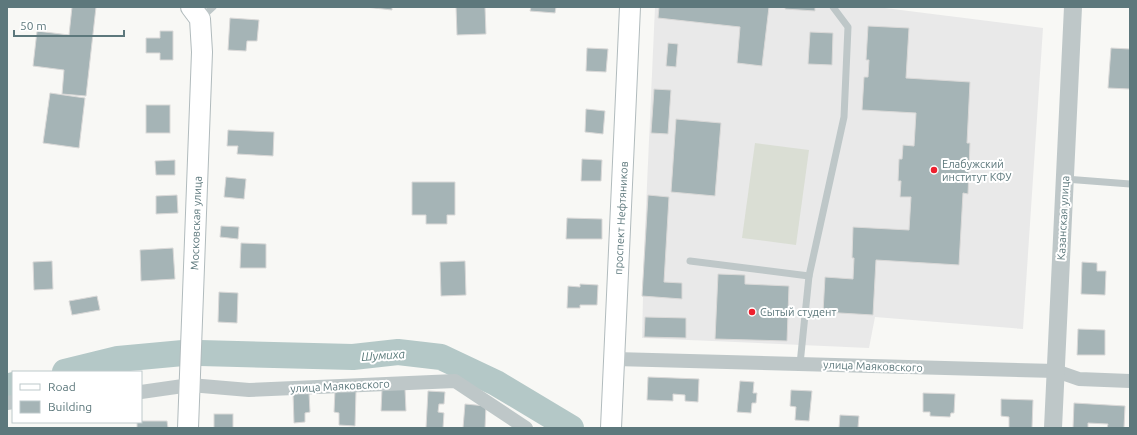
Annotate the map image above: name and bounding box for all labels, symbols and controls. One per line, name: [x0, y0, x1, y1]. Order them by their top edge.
scale bar: [14, 12, 124, 38]
text: 50 m: [20, 19, 47, 32]
place label: Елабужский институт КФУ: [942, 158, 1012, 183]
street label: проспект Нефтяников: [612, 161, 630, 275]
marker: Елабужский институт КФУ: [929, 165, 939, 175]
street label: Казанская улица: [1055, 175, 1071, 261]
street label: Московская улица: [188, 176, 204, 270]
place label: Сытый студент: [760, 306, 836, 318]
marker: Сытый студент: [747, 307, 757, 317]
water label: Шумиха: [361, 347, 406, 363]
street label: улица Маяковского: [823, 358, 923, 374]
legend: [12, 371, 142, 423]
street label: улица Маяковского: [290, 377, 390, 395]
text: Road: [48, 380, 76, 393]
text: Building: [48, 400, 92, 413]

